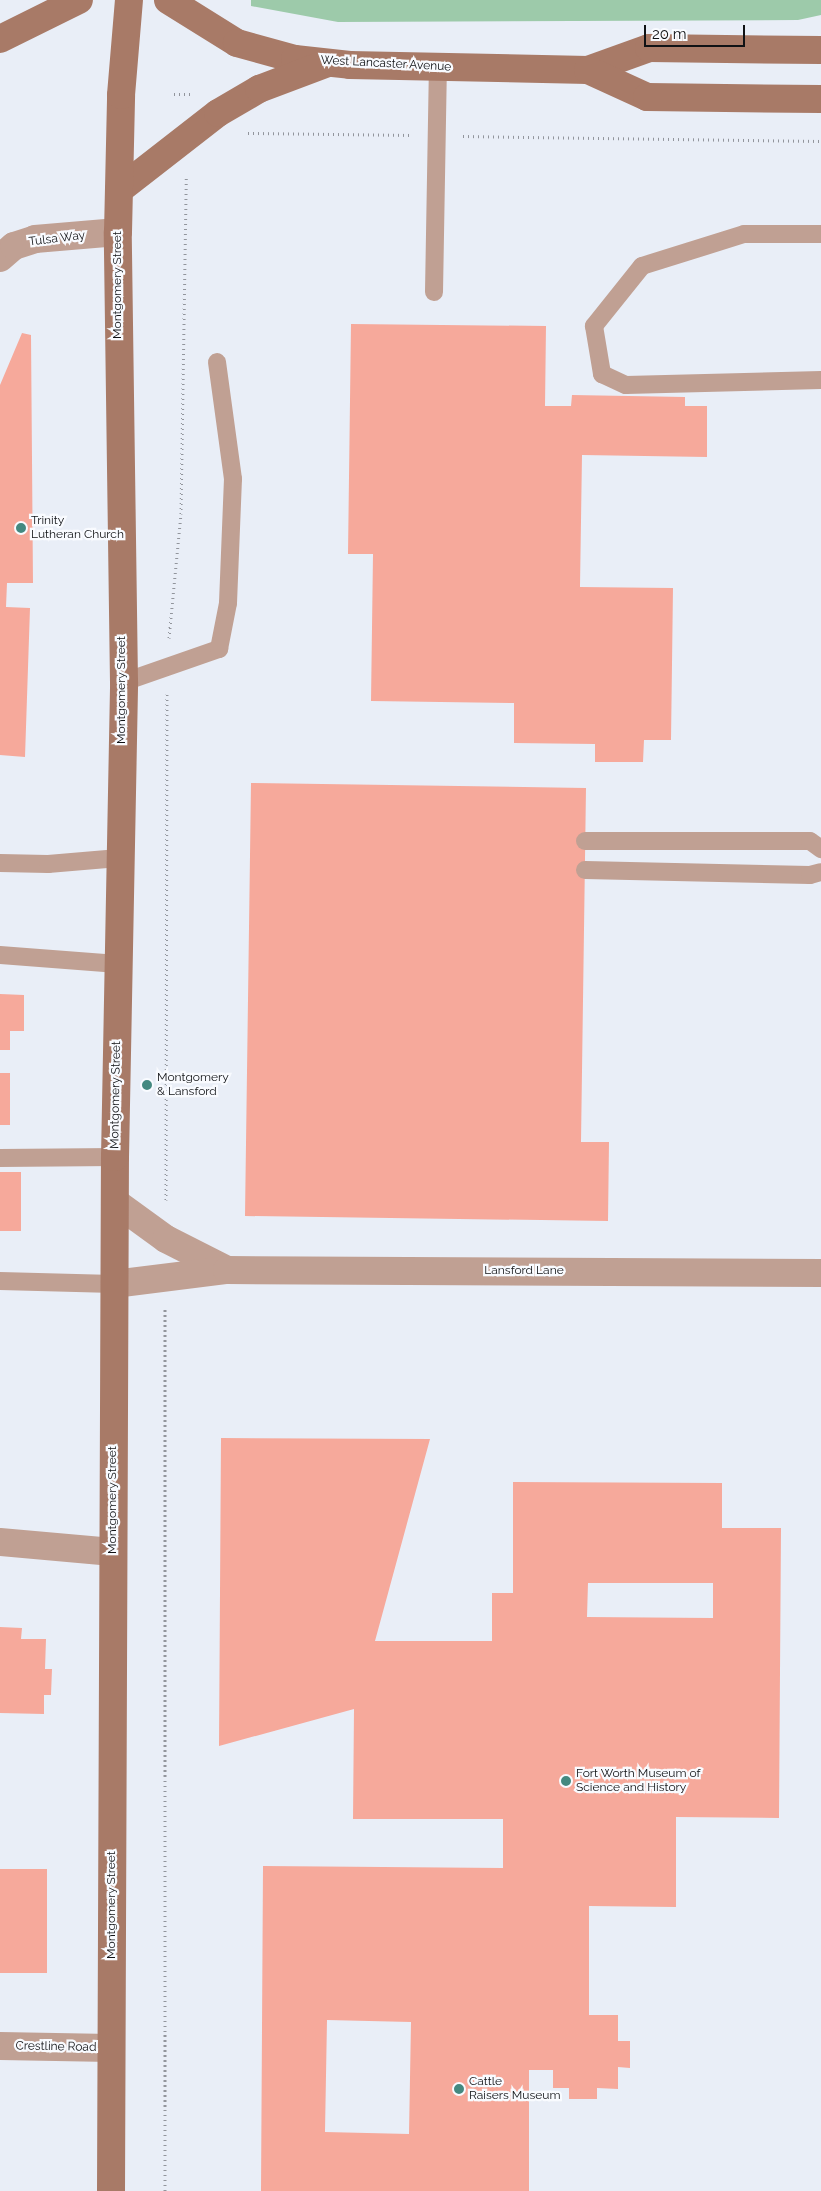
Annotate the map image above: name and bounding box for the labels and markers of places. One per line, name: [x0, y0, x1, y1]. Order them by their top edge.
place label: Trinity Lutheran Church: [31, 514, 124, 542]
marker: Trinity Lutheran Church: [15, 522, 27, 534]
place label: Montgomery & Lansford: [157, 1071, 229, 1099]
marker: Montgomery & Lansford: [141, 1079, 153, 1091]
place label: Fort Worth Museum of Science and History: [576, 1767, 701, 1795]
marker: Fort Worth Museum of Science and History: [560, 1775, 572, 1787]
place label: Cattle Raisers Museum: [469, 2075, 560, 2103]
marker: Cattle Raisers Museum: [453, 2083, 465, 2095]

